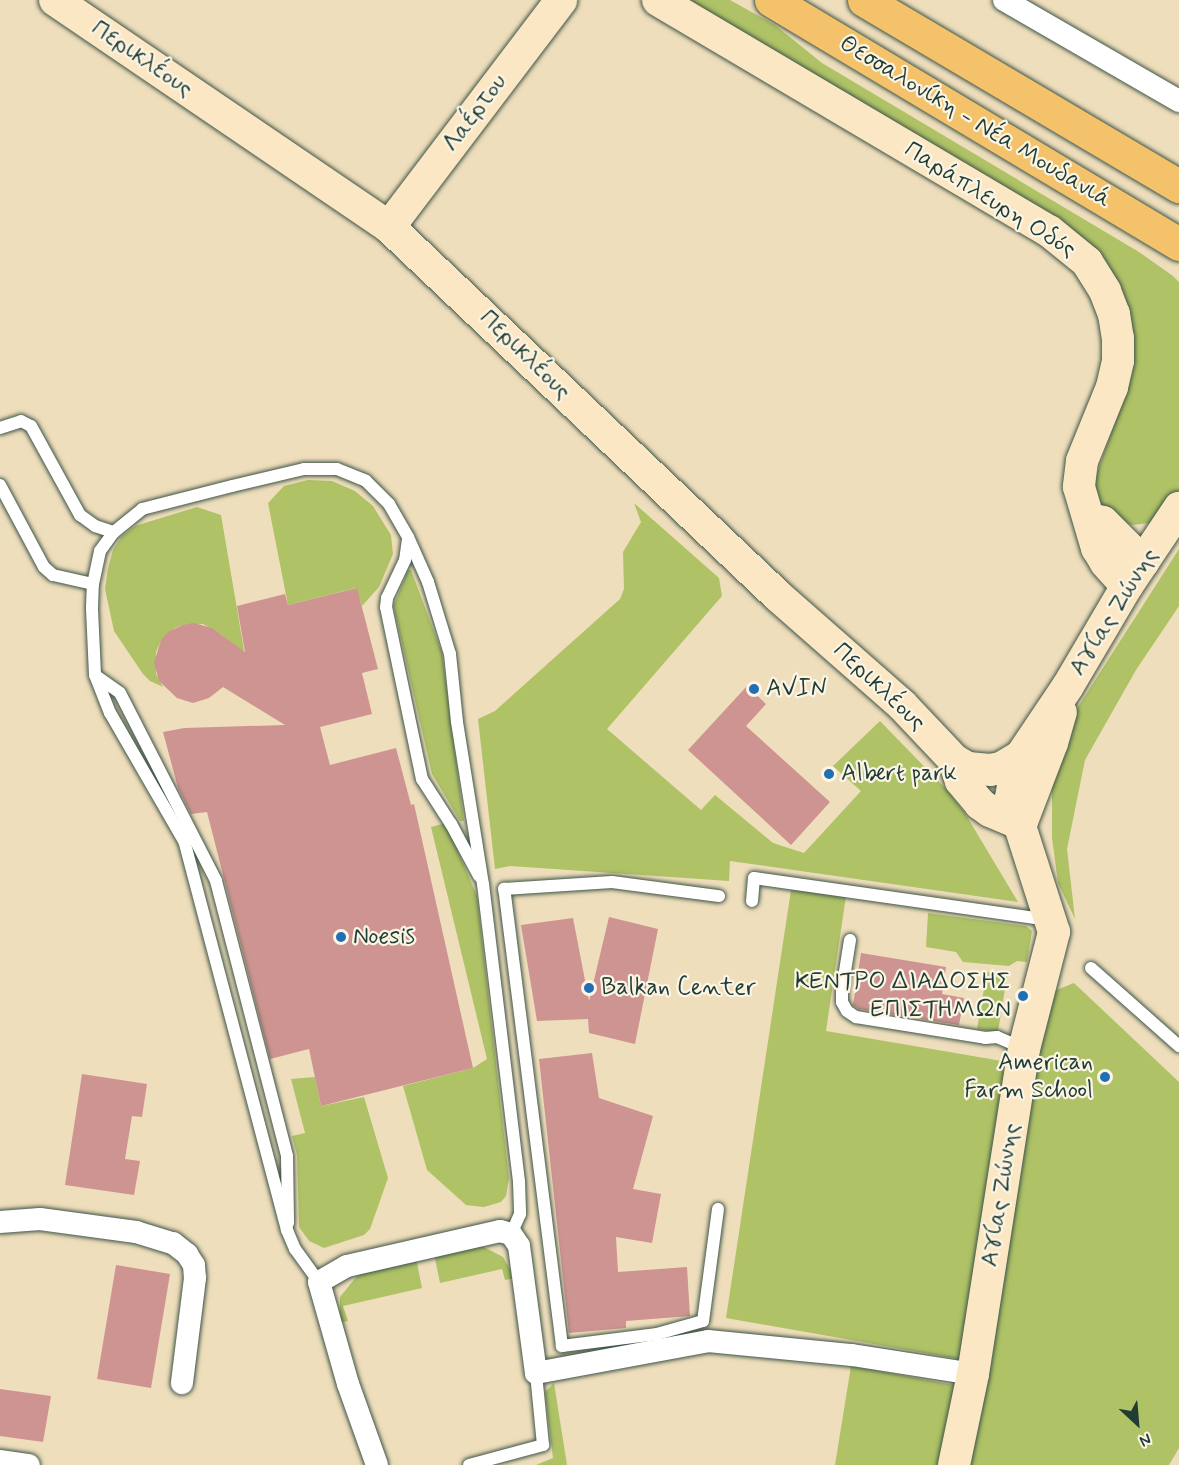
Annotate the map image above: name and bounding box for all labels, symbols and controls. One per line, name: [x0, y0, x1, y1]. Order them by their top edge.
street label: Περικλέους: [86, 14, 198, 104]
street label: Θεσσαλονίκη - Νέα Μουδανιά: [834, 29, 1116, 215]
street label: Λαέρτου: [436, 68, 514, 158]
street label: Παράπλευρη Οδός: [899, 136, 1081, 264]
street label: Περικλέους: [473, 304, 577, 406]
street label: Αγίας Ζώνης: [1063, 543, 1165, 681]
street label: Περικλέους: [827, 637, 931, 737]
place label: AVIN: [766, 675, 827, 703]
marker: AVIN: [747, 682, 761, 696]
place label: Albert park: [841, 760, 955, 788]
marker: Albert park: [822, 767, 836, 781]
place label: Noesis: [353, 923, 415, 951]
marker: Noesis: [334, 930, 348, 944]
place label: ΚΕΝΤΡΟ ΔΙΑΔΟΣΗΣ ΕΠΙΣΤΗΜΩΝ: [795, 968, 1011, 1024]
place label: Balkan Center: [601, 974, 751, 1002]
marker: Balkan Center: [582, 981, 596, 995]
marker: ΚΕΝΤΡΟ ΔΙΑΔΟΣΗΣ ΕΠΙΣΤΗΜΩΝ: [1016, 989, 1030, 1003]
place label: American Farm School: [964, 1049, 1093, 1105]
marker: American Farm School: [1098, 1070, 1112, 1084]
street label: Αγίας Ζώνης: [975, 1121, 1027, 1269]
north arrow: [1107, 1393, 1167, 1453]
text: N: [1136, 1428, 1155, 1451]

